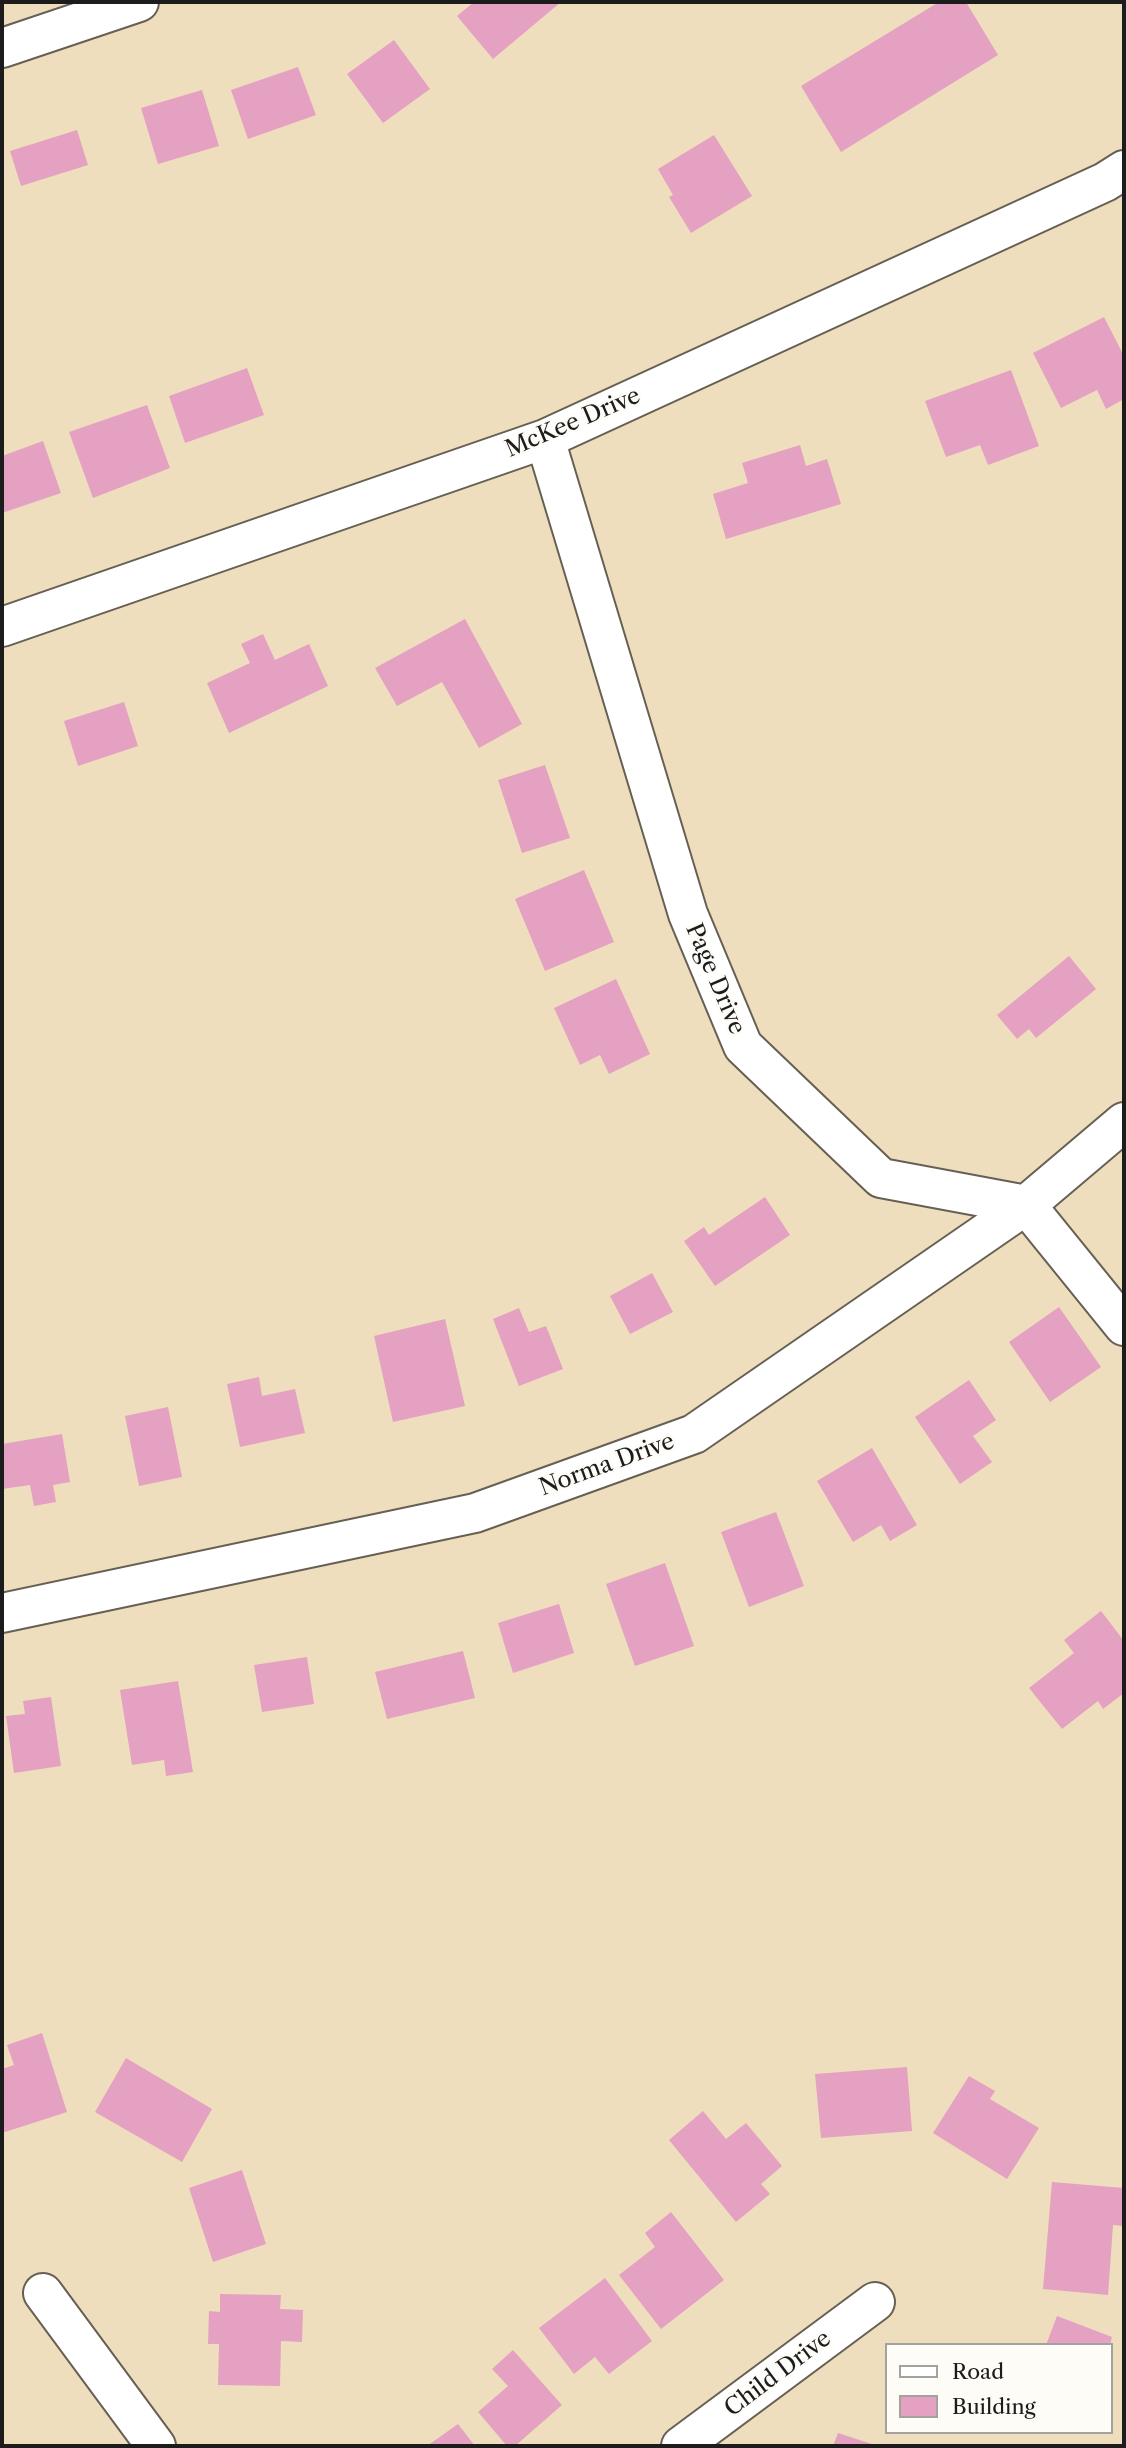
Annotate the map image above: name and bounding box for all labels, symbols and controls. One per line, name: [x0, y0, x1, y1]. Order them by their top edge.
street label: McKee Drive: [501, 382, 645, 464]
street label: Page Drive: [679, 919, 751, 1039]
street label: Norma Drive: [536, 1428, 678, 1502]
street label: Child Drive: [719, 2325, 837, 2423]
legend: [884, 2343, 1112, 2434]
text: Road: [952, 2359, 1004, 2384]
text: Building: [952, 2394, 1036, 2419]

